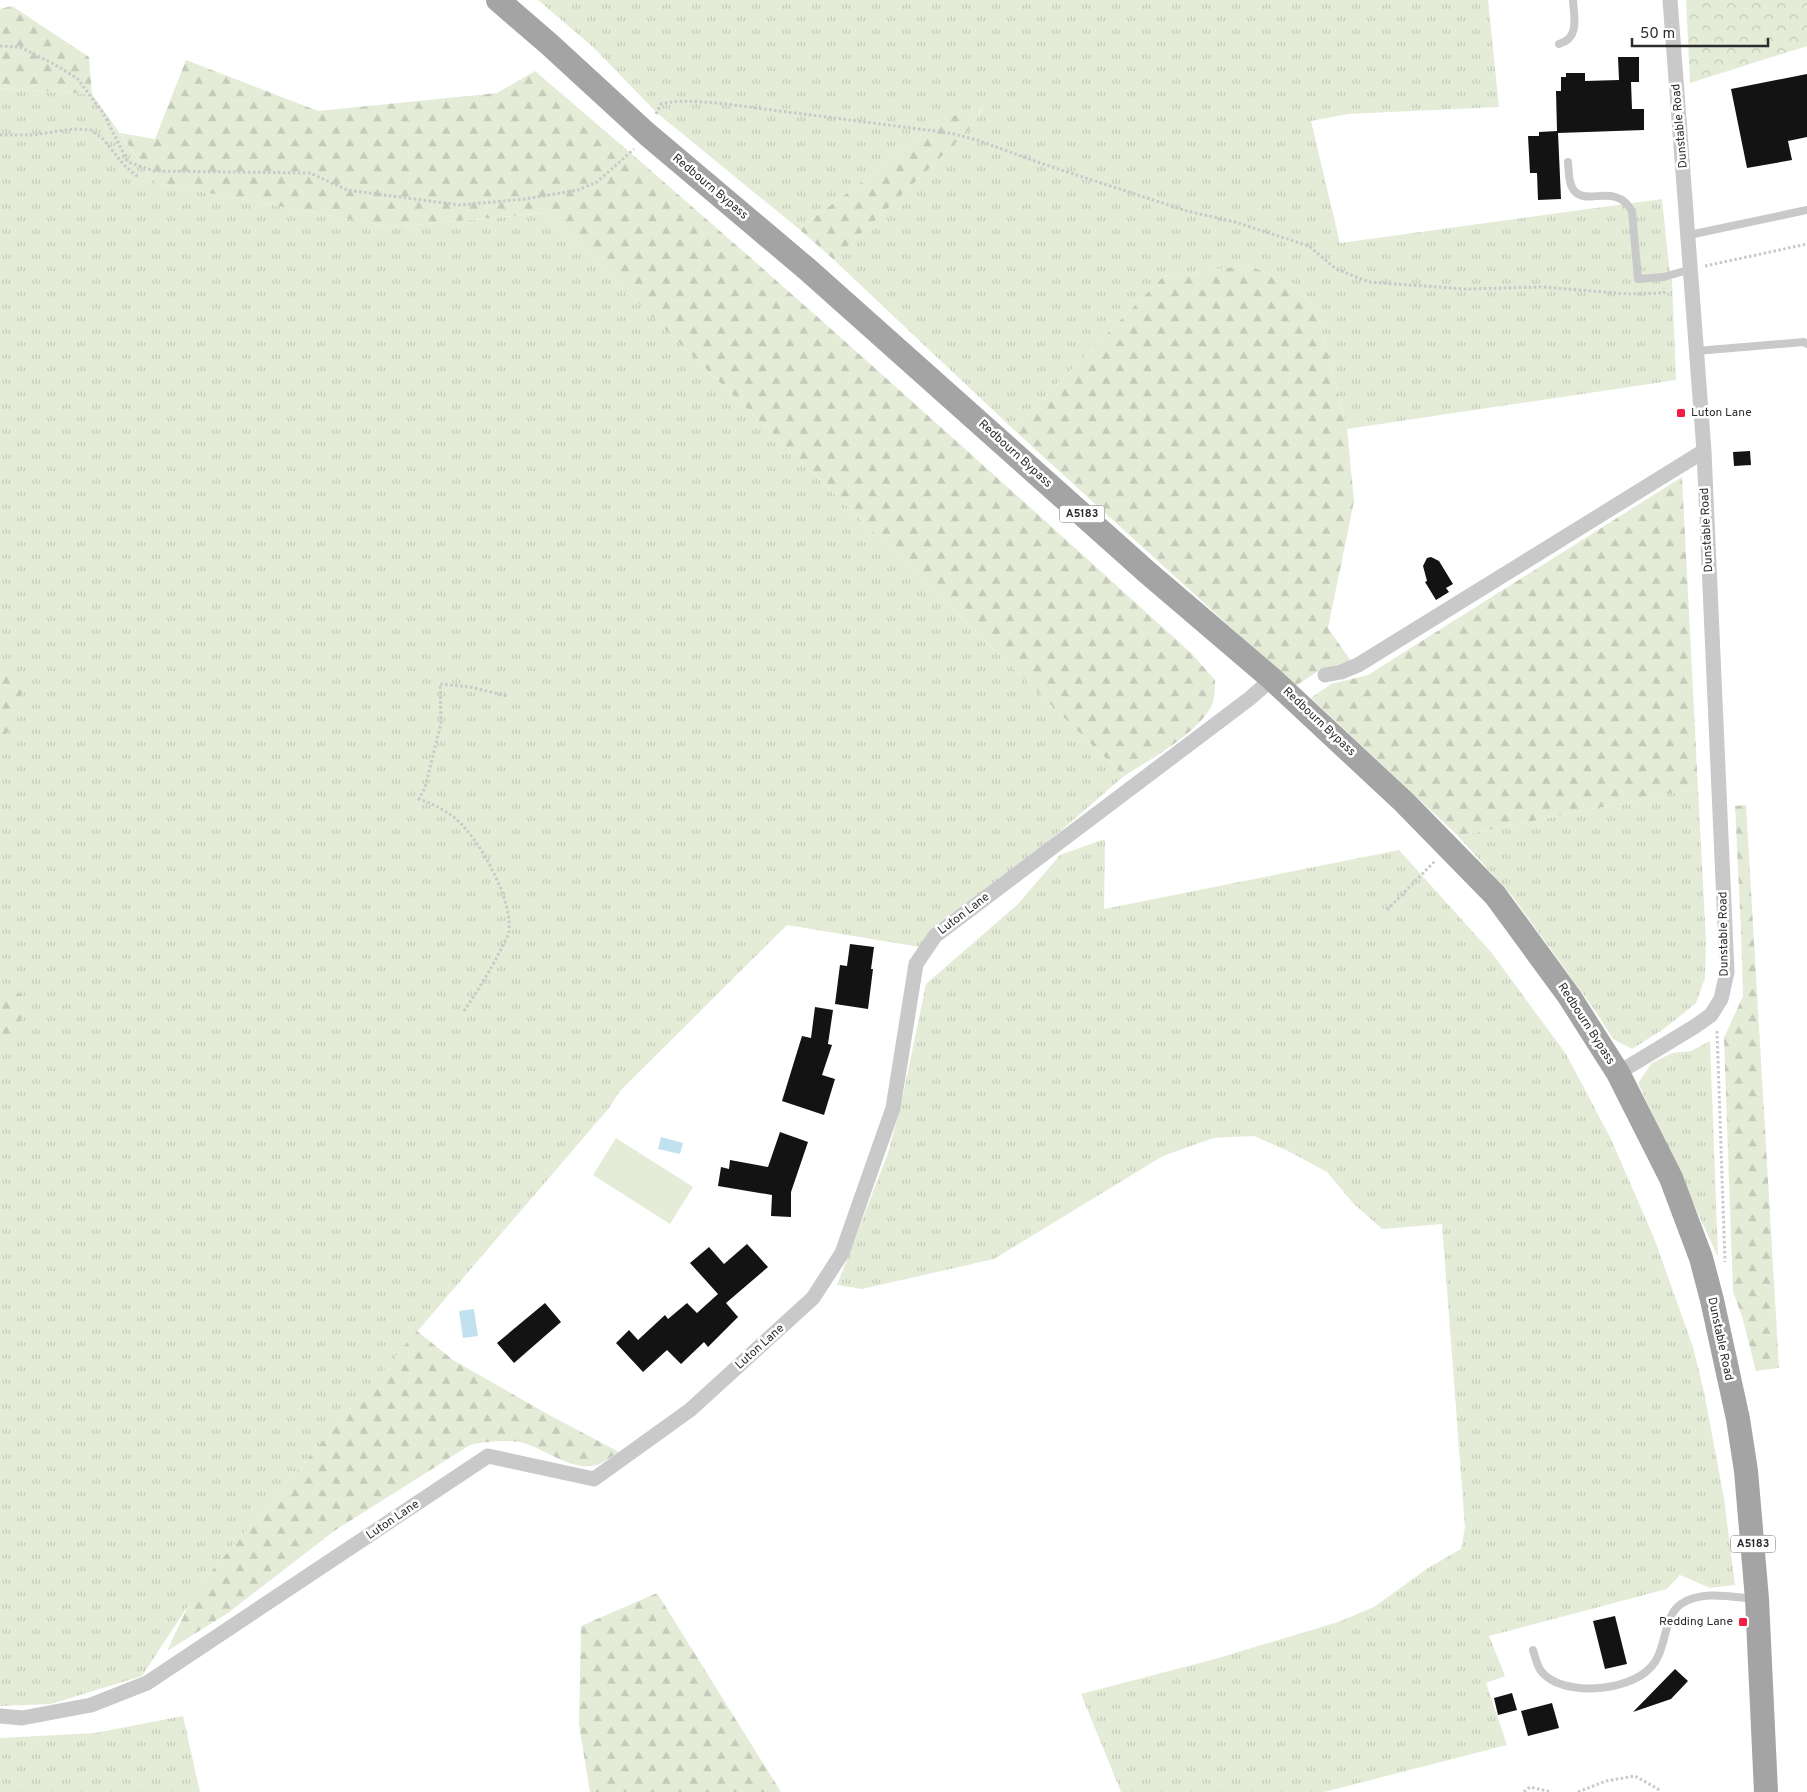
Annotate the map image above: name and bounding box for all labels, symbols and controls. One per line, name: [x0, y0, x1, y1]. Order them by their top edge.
scale bar: [1632, 15, 1768, 47]
text: 50 m: [1640, 25, 1675, 44]
street label: Dunstable Road: [1668, 83, 1692, 169]
street label: Redbourn Bypass: [669, 151, 751, 223]
place label: Luton Lane: [1691, 405, 1752, 421]
marker: Luton Lane: [1675, 407, 1687, 419]
street label: Redbourn Bypass: [975, 417, 1055, 491]
street label: Dunstable Road: [1697, 487, 1717, 573]
road number: A5183: [1060, 506, 1104, 522]
street label: Redbourn Bypass: [1279, 684, 1359, 760]
street label: Luton Lane: [935, 889, 993, 939]
street label: Dunstable Road: [1715, 891, 1733, 977]
street label: Redbourn Bypass: [1554, 980, 1618, 1068]
street label: Dunstable Road: [1703, 1296, 1737, 1382]
street label: Luton Lane: [732, 1321, 788, 1373]
street label: Luton Lane: [363, 1496, 423, 1544]
road number: A5183: [1730, 1536, 1776, 1552]
place label: Redding Lane: [1659, 1614, 1733, 1630]
marker: Redding Lane: [1737, 1616, 1749, 1628]

